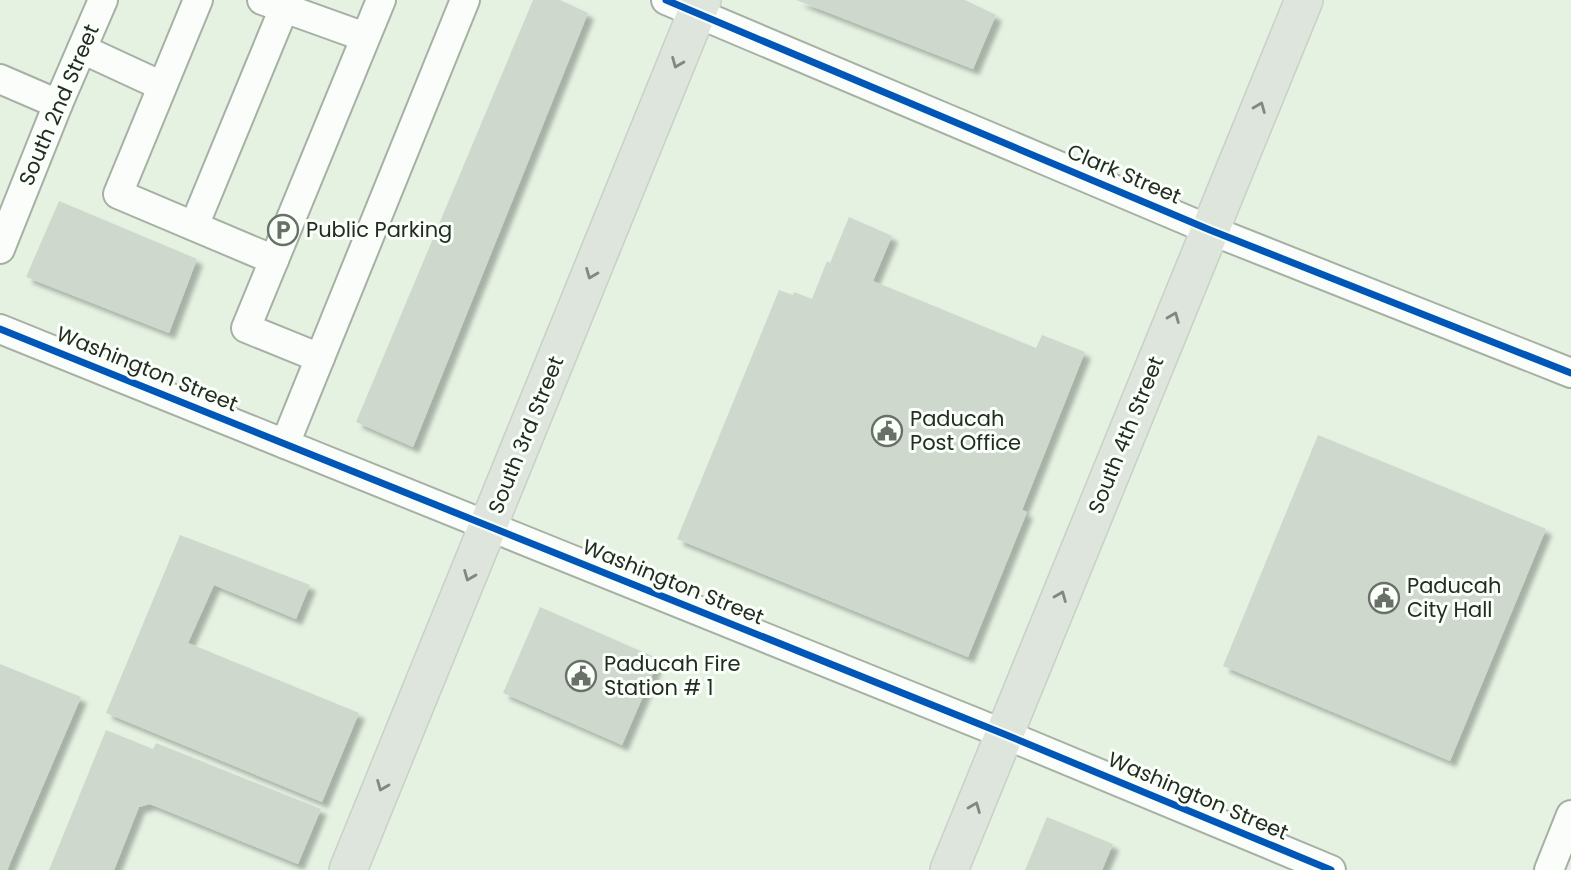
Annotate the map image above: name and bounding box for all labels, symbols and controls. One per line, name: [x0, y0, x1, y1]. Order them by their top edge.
street label: South 2nd Street: [11, 20, 106, 190]
one-way arrow: [671, 57, 685, 69]
one-way arrow: [1252, 101, 1266, 113]
street label: Clark Street: [1063, 136, 1186, 211]
parking icon: Public Parking: [266, 213, 300, 247]
place label: Public Parking: [306, 215, 452, 244]
one-way arrow: [586, 267, 600, 279]
one-way arrow: [1166, 312, 1180, 324]
street label: Washington Street: [52, 319, 242, 418]
street label: South 3rd Street: [481, 352, 570, 518]
street label: South 4th Street: [1081, 352, 1170, 518]
place label: Paducah Post Office: [910, 404, 1021, 457]
public building icon: Paducah Post Office: [870, 414, 904, 448]
street label: Washington Street: [578, 532, 768, 631]
one-way arrow: [463, 569, 477, 581]
place label: Paducah City Hall: [1407, 571, 1501, 624]
public building icon: Paducah City Hall: [1367, 581, 1401, 615]
one-way arrow: [1052, 591, 1066, 603]
place label: Paducah Fire Station # 1: [604, 649, 741, 702]
public building icon: Paducah Fire Station # 1: [564, 659, 598, 693]
street label: Washington Street: [1103, 744, 1293, 847]
one-way arrow: [377, 780, 391, 792]
one-way arrow: [966, 801, 980, 813]

